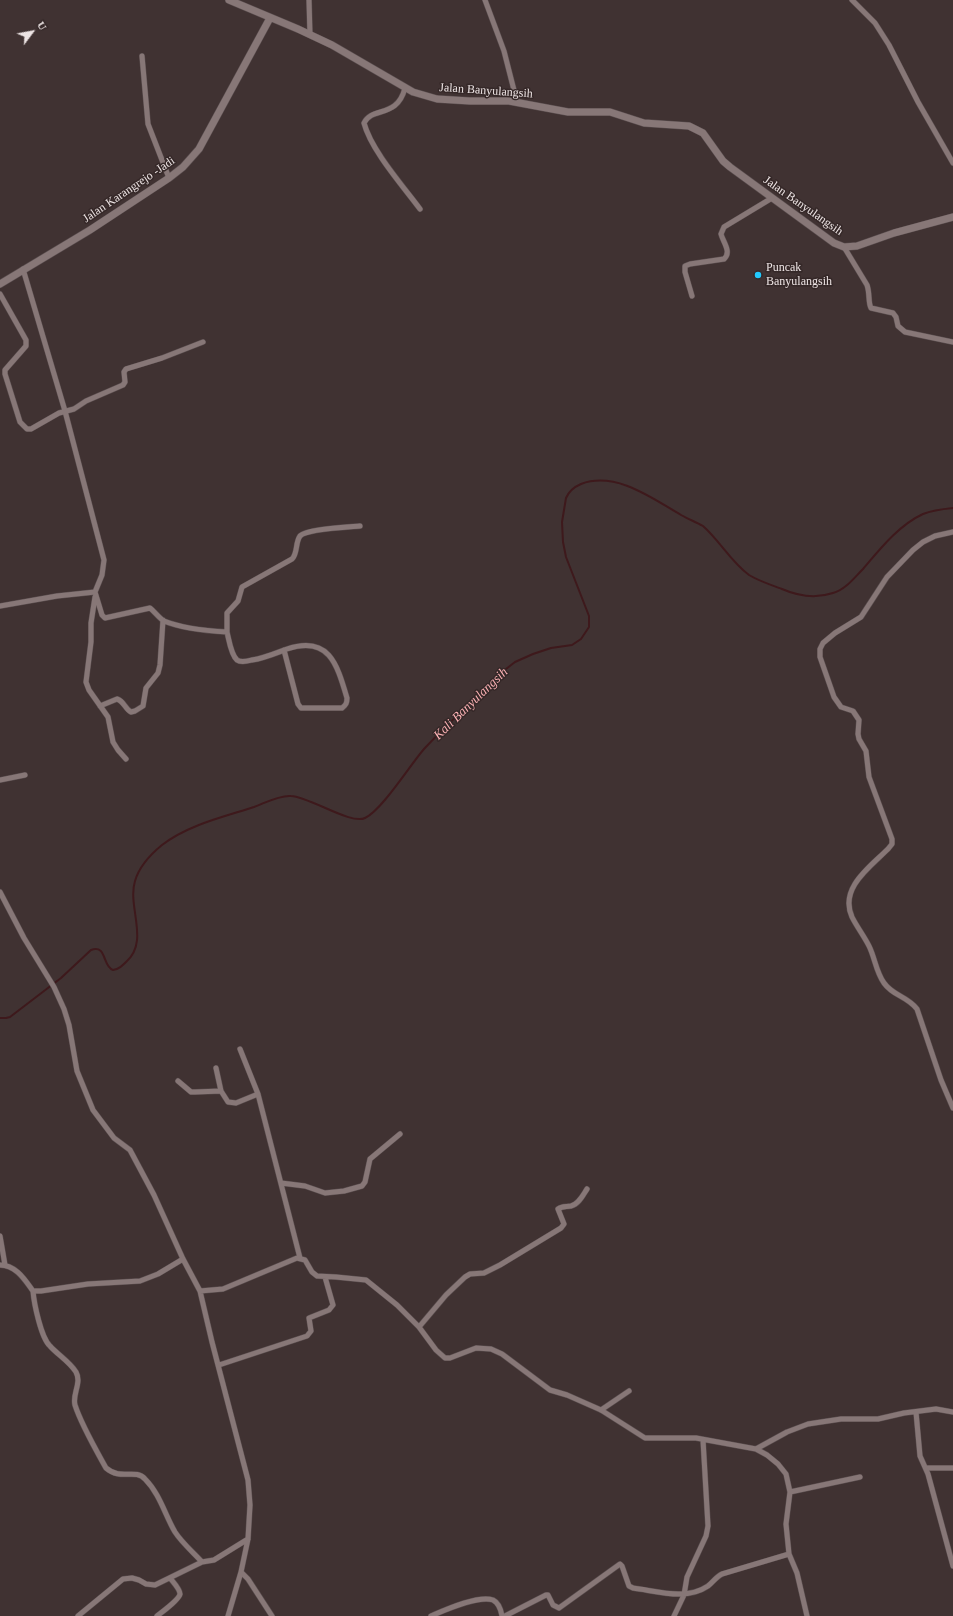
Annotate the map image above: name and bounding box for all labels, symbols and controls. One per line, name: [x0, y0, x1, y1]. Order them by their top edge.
north arrow: [12, 12, 52, 52]
text: U: [35, 19, 49, 32]
street label: Jalan Banyulangsih: [439, 81, 533, 101]
street label: Jalan Karangrejo -Jadi: [80, 154, 178, 226]
street label: Jalan Banyulangsih: [761, 173, 845, 239]
place label: Puncak Banyulangsih: [766, 261, 832, 289]
marker: Puncak Banyulangsih: [753, 270, 763, 280]
water label: Kali Banyulangsih: [431, 665, 511, 743]

